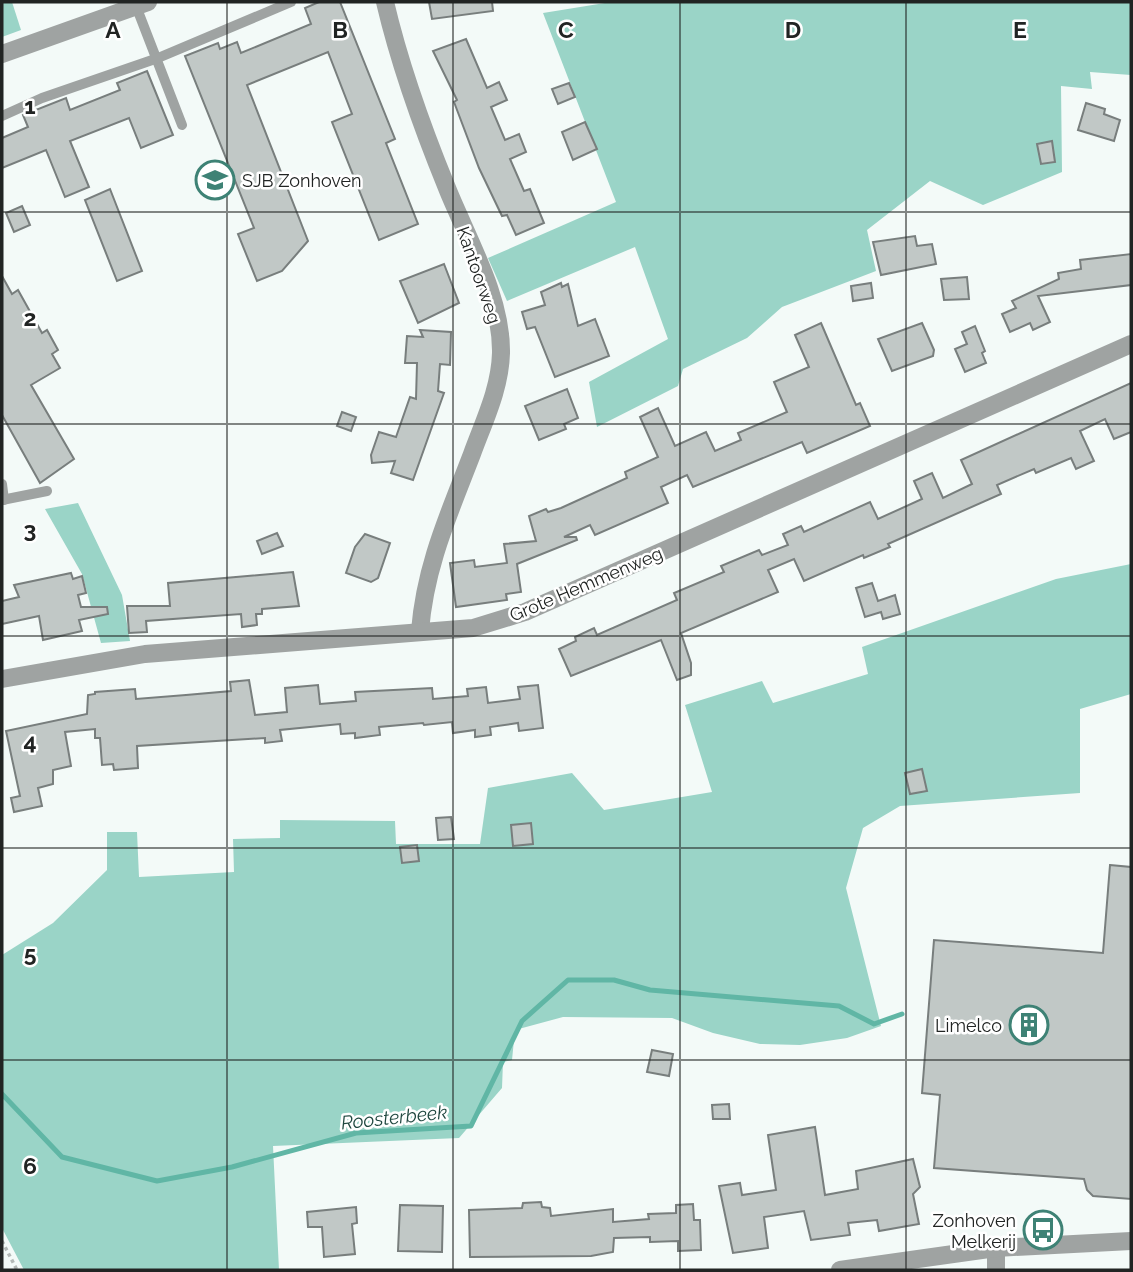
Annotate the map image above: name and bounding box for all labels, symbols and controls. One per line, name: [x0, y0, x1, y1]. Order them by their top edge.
text: A: [105, 16, 121, 43]
text: B: [332, 16, 348, 43]
text: C: [558, 16, 574, 43]
text: D: [785, 16, 801, 43]
text: E: [1013, 16, 1027, 43]
text: 1: [24, 92, 36, 119]
school or university icon: SJB Zonhoven: [194, 159, 236, 201]
place label: SJB Zonhoven: [242, 170, 362, 191]
street label: Kantoorweg: [453, 224, 505, 326]
text: 2: [24, 304, 36, 331]
text: 3: [24, 516, 36, 543]
street label: Grote Hemmenweg: [506, 542, 666, 626]
text: 4: [23, 728, 37, 755]
text: 5: [24, 940, 37, 967]
building icon: Limelco: [1008, 1004, 1050, 1046]
place label: Limelco: [935, 1015, 1002, 1036]
water label: Roosterbeek: [340, 1100, 448, 1134]
text: 6: [23, 1152, 37, 1179]
bus stop icon: Zonhoven Melkerij: [1022, 1209, 1064, 1251]
place label: Zonhoven Melkerij: [933, 1210, 1016, 1252]

